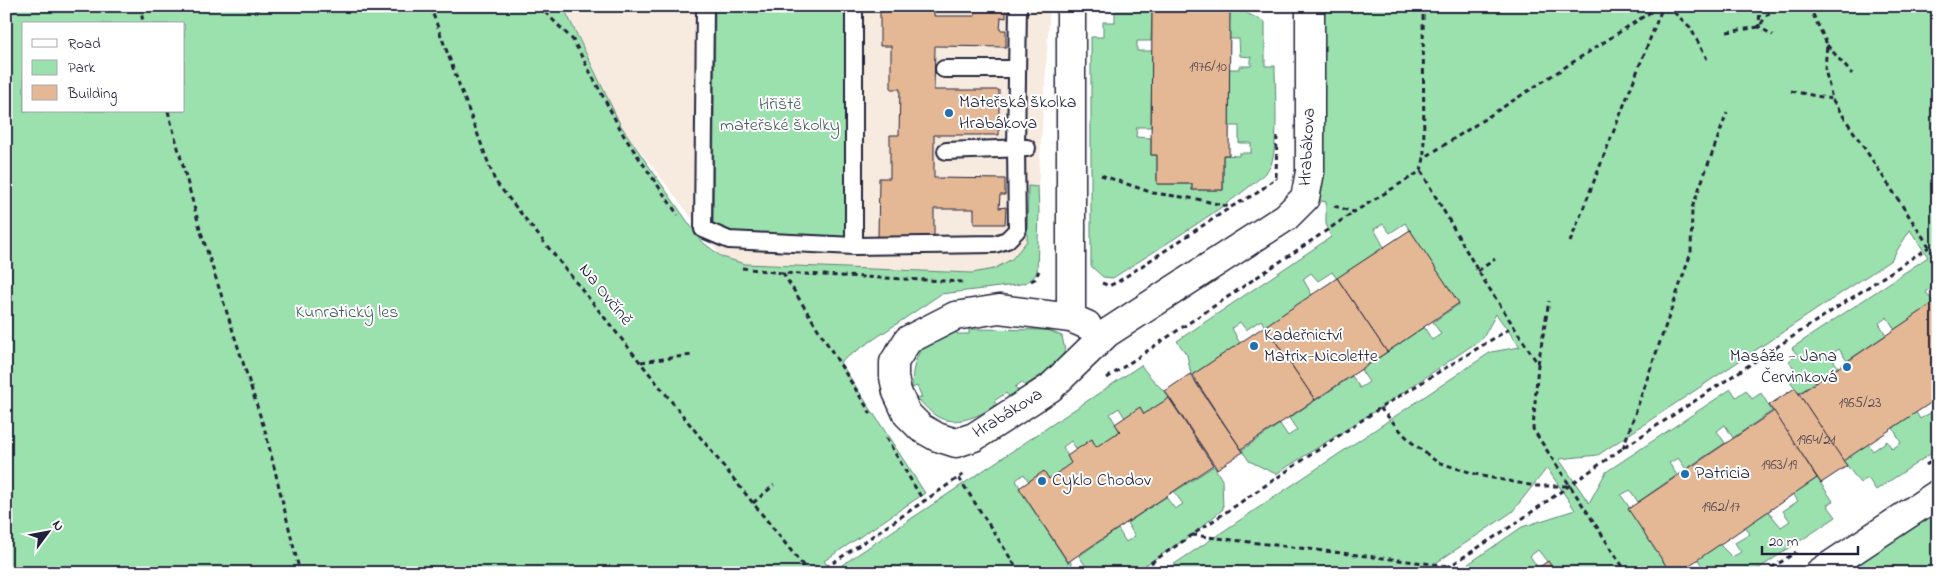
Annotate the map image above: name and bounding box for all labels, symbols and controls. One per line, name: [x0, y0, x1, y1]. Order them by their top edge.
legend: [22, 22, 185, 112]
text: Road: [68, 33, 101, 55]
house number: 1976/10: [1189, 56, 1228, 78]
text: Park: [68, 57, 96, 79]
text: Building: [67, 83, 117, 106]
place label: Mateřská školka Hrabákova: [959, 90, 1077, 137]
park label: Hřiště mateřské školky: [720, 92, 840, 139]
marker: Mateřská školka Hrabákova: [943, 107, 955, 119]
street label: Hrabákova: [1293, 107, 1323, 187]
street label: Na Ovčíně: [572, 258, 639, 332]
park label: Kunratický les: [295, 300, 399, 326]
place label: Kadeřnictví Matrix-Nicolette: [1264, 323, 1379, 370]
marker: Kadeřnictví Matrix-Nicolette: [1248, 340, 1260, 352]
place label: Masáže - Jana Červinková: [1730, 344, 1837, 391]
marker: Masáže - Jana Červinková: [1841, 361, 1853, 373]
street label: Hrabákova: [968, 382, 1048, 446]
house number: 1965/23: [1839, 392, 1881, 414]
house number: 1964/21: [1797, 429, 1836, 451]
house number: 1963/19: [1761, 454, 1797, 476]
place label: Patricia: [1695, 461, 1750, 487]
place label: Cyklo Chodov: [1052, 468, 1151, 494]
marker: Patricia: [1679, 468, 1691, 480]
marker: Cyklo Chodov: [1036, 475, 1048, 487]
house number: 1962/17: [1702, 496, 1740, 518]
north arrow: [22, 506, 72, 556]
text: N: [46, 516, 69, 535]
scale bar: [1762, 524, 1858, 556]
text: 20 m: [1769, 531, 1799, 553]

